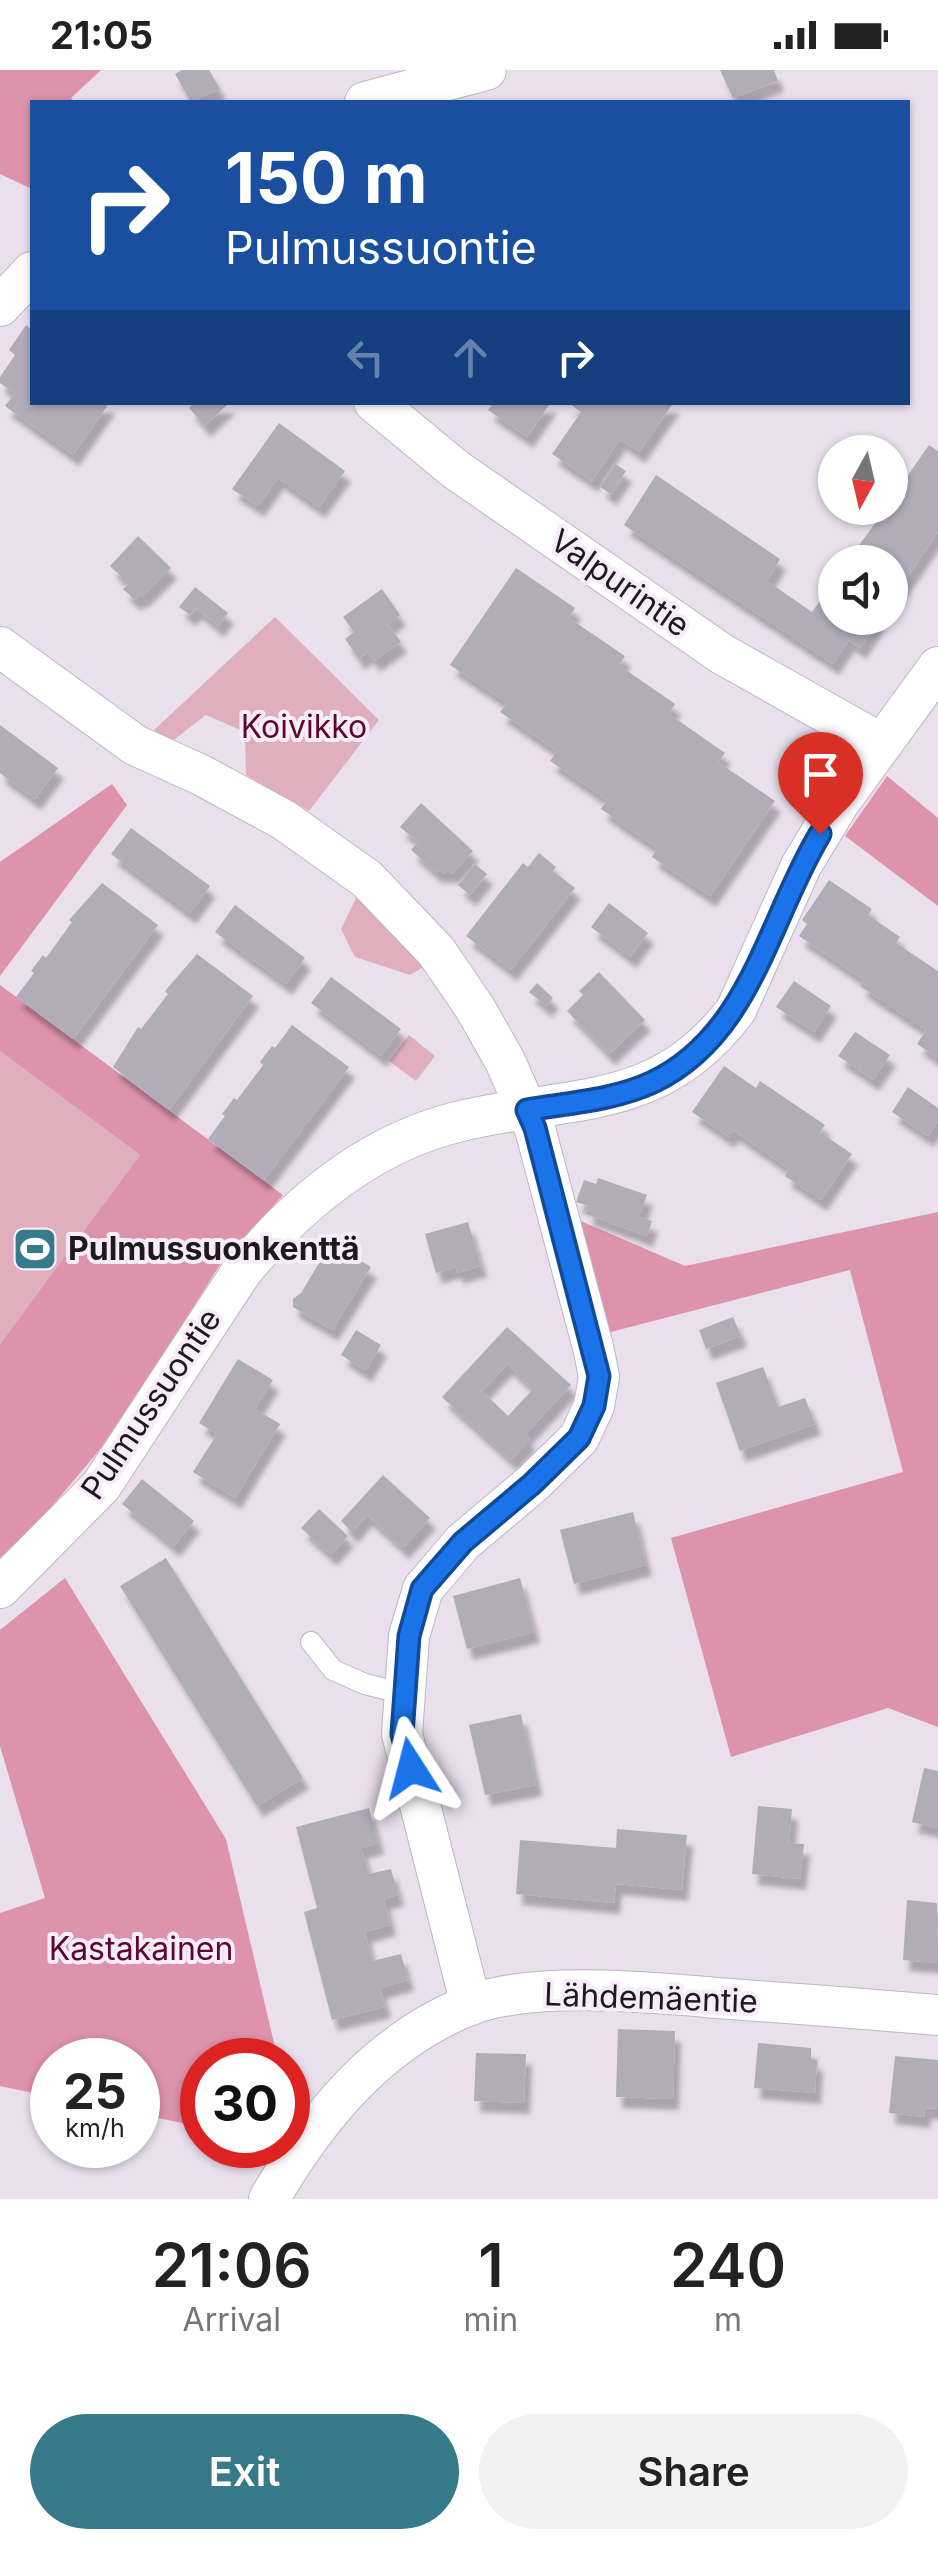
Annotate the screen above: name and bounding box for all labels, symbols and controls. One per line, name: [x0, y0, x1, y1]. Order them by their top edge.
text: 21:05: [50, 12, 153, 58]
text: 150 m: [225, 135, 428, 220]
icon: right: [60, 140, 190, 270]
text: Pulmussuontie: [225, 220, 537, 275]
icon: left: [338, 330, 393, 385]
icon: ahead: [443, 330, 498, 385]
icon: right: [548, 330, 603, 385]
north arrow: [818, 435, 908, 525]
map controls: [818, 435, 908, 635]
street label: Valpurintie: [543, 521, 697, 645]
button: sound: [818, 545, 908, 635]
park label: Koivikko: [241, 707, 367, 746]
pin: [778, 732, 863, 835]
icon: arrive: [793, 747, 848, 802]
sports icon: Pulmussuonkenttä: [12, 1226, 58, 1272]
place label: Pulmussuonkenttä: [68, 1229, 360, 1268]
street label: Pulmussuontie: [72, 1301, 229, 1507]
position arrow: [359, 1716, 463, 1820]
park label: Kastakainen: [49, 1929, 233, 1968]
street label: Lähdemäentie: [544, 1974, 758, 2021]
speed limit sign: 30: [180, 2038, 310, 2168]
text: 25: [63, 2061, 127, 2121]
text: km/h: [65, 2113, 125, 2143]
text: 21:06: [152, 2229, 312, 2301]
text: 1: [478, 2229, 504, 2301]
text: 240: [670, 2229, 786, 2301]
text: Arrival: [183, 2300, 281, 2339]
text: min: [464, 2300, 518, 2339]
text: m: [714, 2300, 742, 2339]
button: Exit: [30, 2414, 459, 2529]
button: Share: [479, 2414, 908, 2529]

